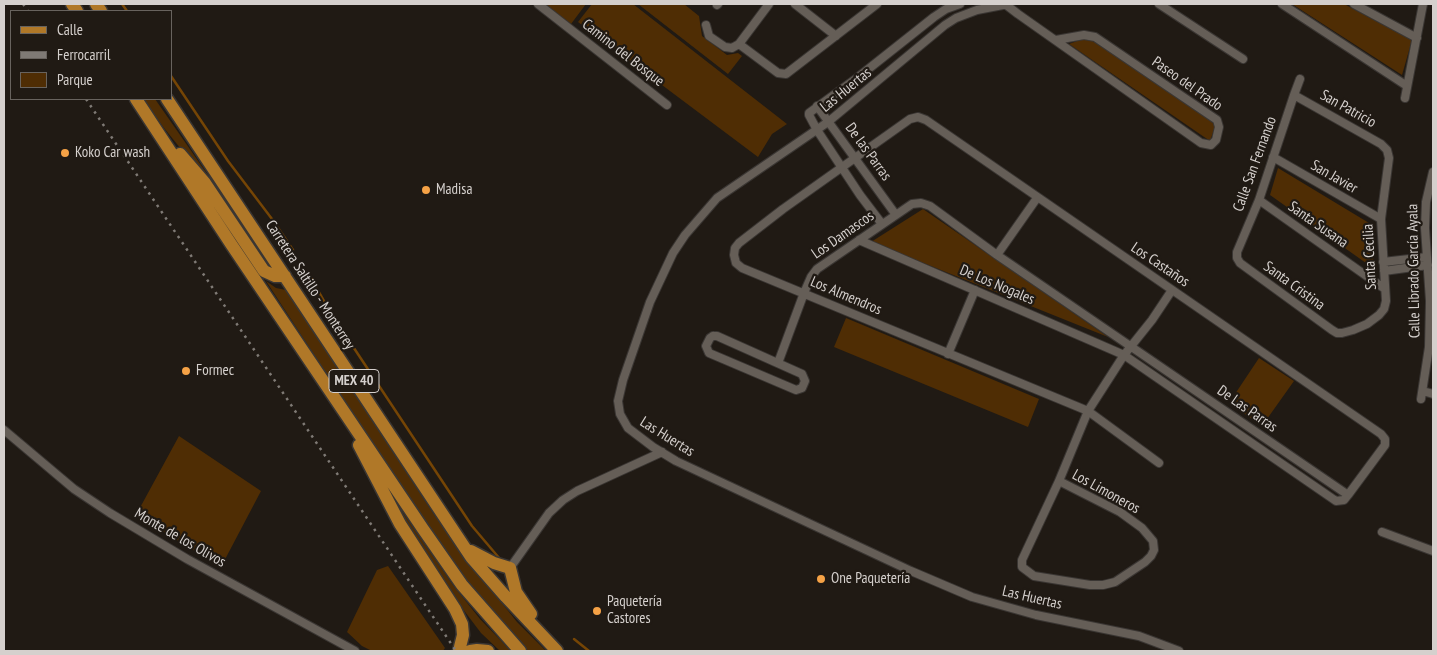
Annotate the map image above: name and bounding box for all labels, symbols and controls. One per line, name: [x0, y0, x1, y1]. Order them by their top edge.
legend: [10, 10, 172, 100]
street label: Camino del Bosque: [578, 15, 668, 91]
text: Calle: [57, 20, 83, 39]
text: Ferrocarril: [57, 45, 110, 64]
street label: Paseo del Prado: [1148, 53, 1226, 115]
street label: Las Huertas: [817, 64, 875, 116]
text: Parque: [57, 70, 93, 89]
street label: San Patricio: [1317, 86, 1379, 132]
street label: Calle San Fernando: [1229, 114, 1281, 214]
street label: De las Parras: [841, 120, 895, 184]
place label: Koko Car wash: [75, 144, 150, 162]
marker: Koko Car wash: [59, 147, 71, 159]
street label: San Javier: [1307, 156, 1361, 198]
place label: Madisa: [436, 181, 472, 199]
marker: Madisa: [420, 184, 432, 196]
street label: Santa Susana: [1285, 198, 1351, 252]
street label: Calle Librado García Ayala: [1404, 204, 1424, 338]
street label: Los Damascos: [808, 207, 878, 263]
street label: Carretera Saltillo - Monterrey: [261, 217, 359, 353]
street label: Santa Cecilia: [1359, 223, 1381, 291]
street label: Los Castaños: [1127, 239, 1193, 291]
street label: Santa Cristina: [1260, 258, 1328, 314]
street label: De Los Nogales: [957, 261, 1037, 309]
street label: Los Almendros: [808, 273, 884, 319]
place label: Formec: [196, 362, 234, 380]
marker: Formec: [180, 365, 192, 377]
road number: MEX 40: [329, 370, 379, 392]
street label: De Las Parras: [1214, 382, 1280, 436]
street label: Las Huertas: [637, 413, 697, 461]
street label: Los Limoneros: [1069, 466, 1143, 518]
street label: Monte de los Olivos: [131, 505, 229, 571]
place label: One Paquetería: [831, 570, 910, 588]
marker: One Paquetería: [815, 573, 827, 585]
street label: Las Huertas: [1000, 582, 1064, 614]
place label: Paquetería Castores: [607, 593, 662, 628]
marker: Paquetería Castores: [591, 605, 603, 617]

